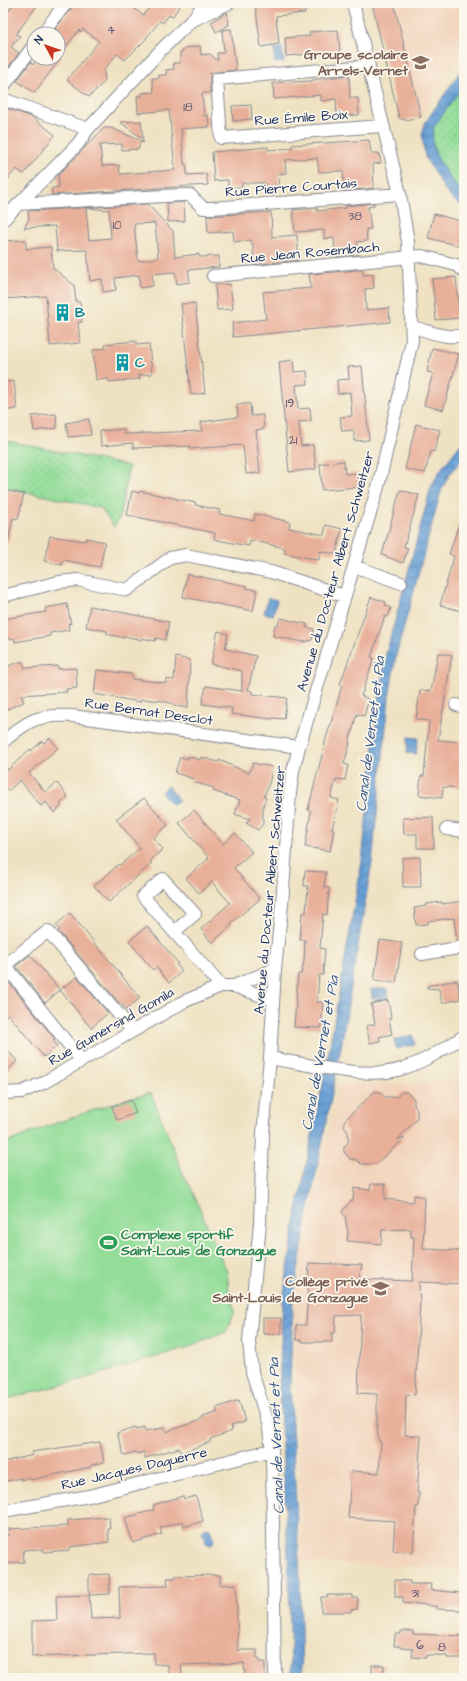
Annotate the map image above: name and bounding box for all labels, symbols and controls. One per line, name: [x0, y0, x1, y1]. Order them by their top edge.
house number: 4: [107, 22, 115, 39]
north arrow: [26, 26, 66, 66]
text: N: [31, 32, 47, 47]
place label: Groupe scolaire Arrels-Vernet: [304, 45, 408, 81]
school or university icon: Groupe scolaire Arrels-Vernet: [411, 52, 431, 72]
house number: 18: [183, 99, 193, 116]
street label: Rue Émile Boix: [254, 105, 349, 131]
street label: Rue Pierre Courtais: [224, 173, 358, 203]
house number: 38: [348, 208, 362, 225]
house number: 10: [112, 217, 122, 234]
street label: Rue Jean Rosembach: [240, 237, 380, 269]
building icon: B: [52, 302, 72, 322]
place label: B: [75, 303, 85, 323]
building icon: C: [112, 352, 132, 372]
place label: C: [135, 353, 145, 373]
house number: 19: [286, 395, 294, 412]
house number: 21: [289, 432, 298, 449]
street label: Avenue du Docteur Albert Schweitzer: [292, 448, 380, 694]
water label: Canal de Vernet et Pia: [351, 654, 391, 813]
street label: Rue Bernat Desclot: [84, 693, 215, 731]
street label: Avenue du Docteur Albert Schweitzer: [249, 765, 291, 1015]
water label: Canal de Vernet et Pia: [297, 973, 345, 1132]
street label: Rue Gumersind Gomila: [45, 983, 178, 1071]
place label: Complexe sportif Saint-Louis de Gonzague: [120, 1225, 277, 1262]
sports icon: Complexe sportif Saint-Louis de Gonzague: [98, 1232, 118, 1252]
place label: Collège privé Saint-Louis de Gonzague: [211, 1272, 368, 1309]
school or university icon: Collège privé Saint-Louis de Gonzague: [371, 1279, 391, 1299]
water label: Canal de Vernet et Pia: [263, 1356, 290, 1515]
street label: Rue Jacques Daguerre: [59, 1442, 210, 1496]
house number: 31: [411, 1585, 419, 1602]
house number: 6: [416, 1637, 424, 1654]
house number: 8: [438, 1639, 446, 1656]

